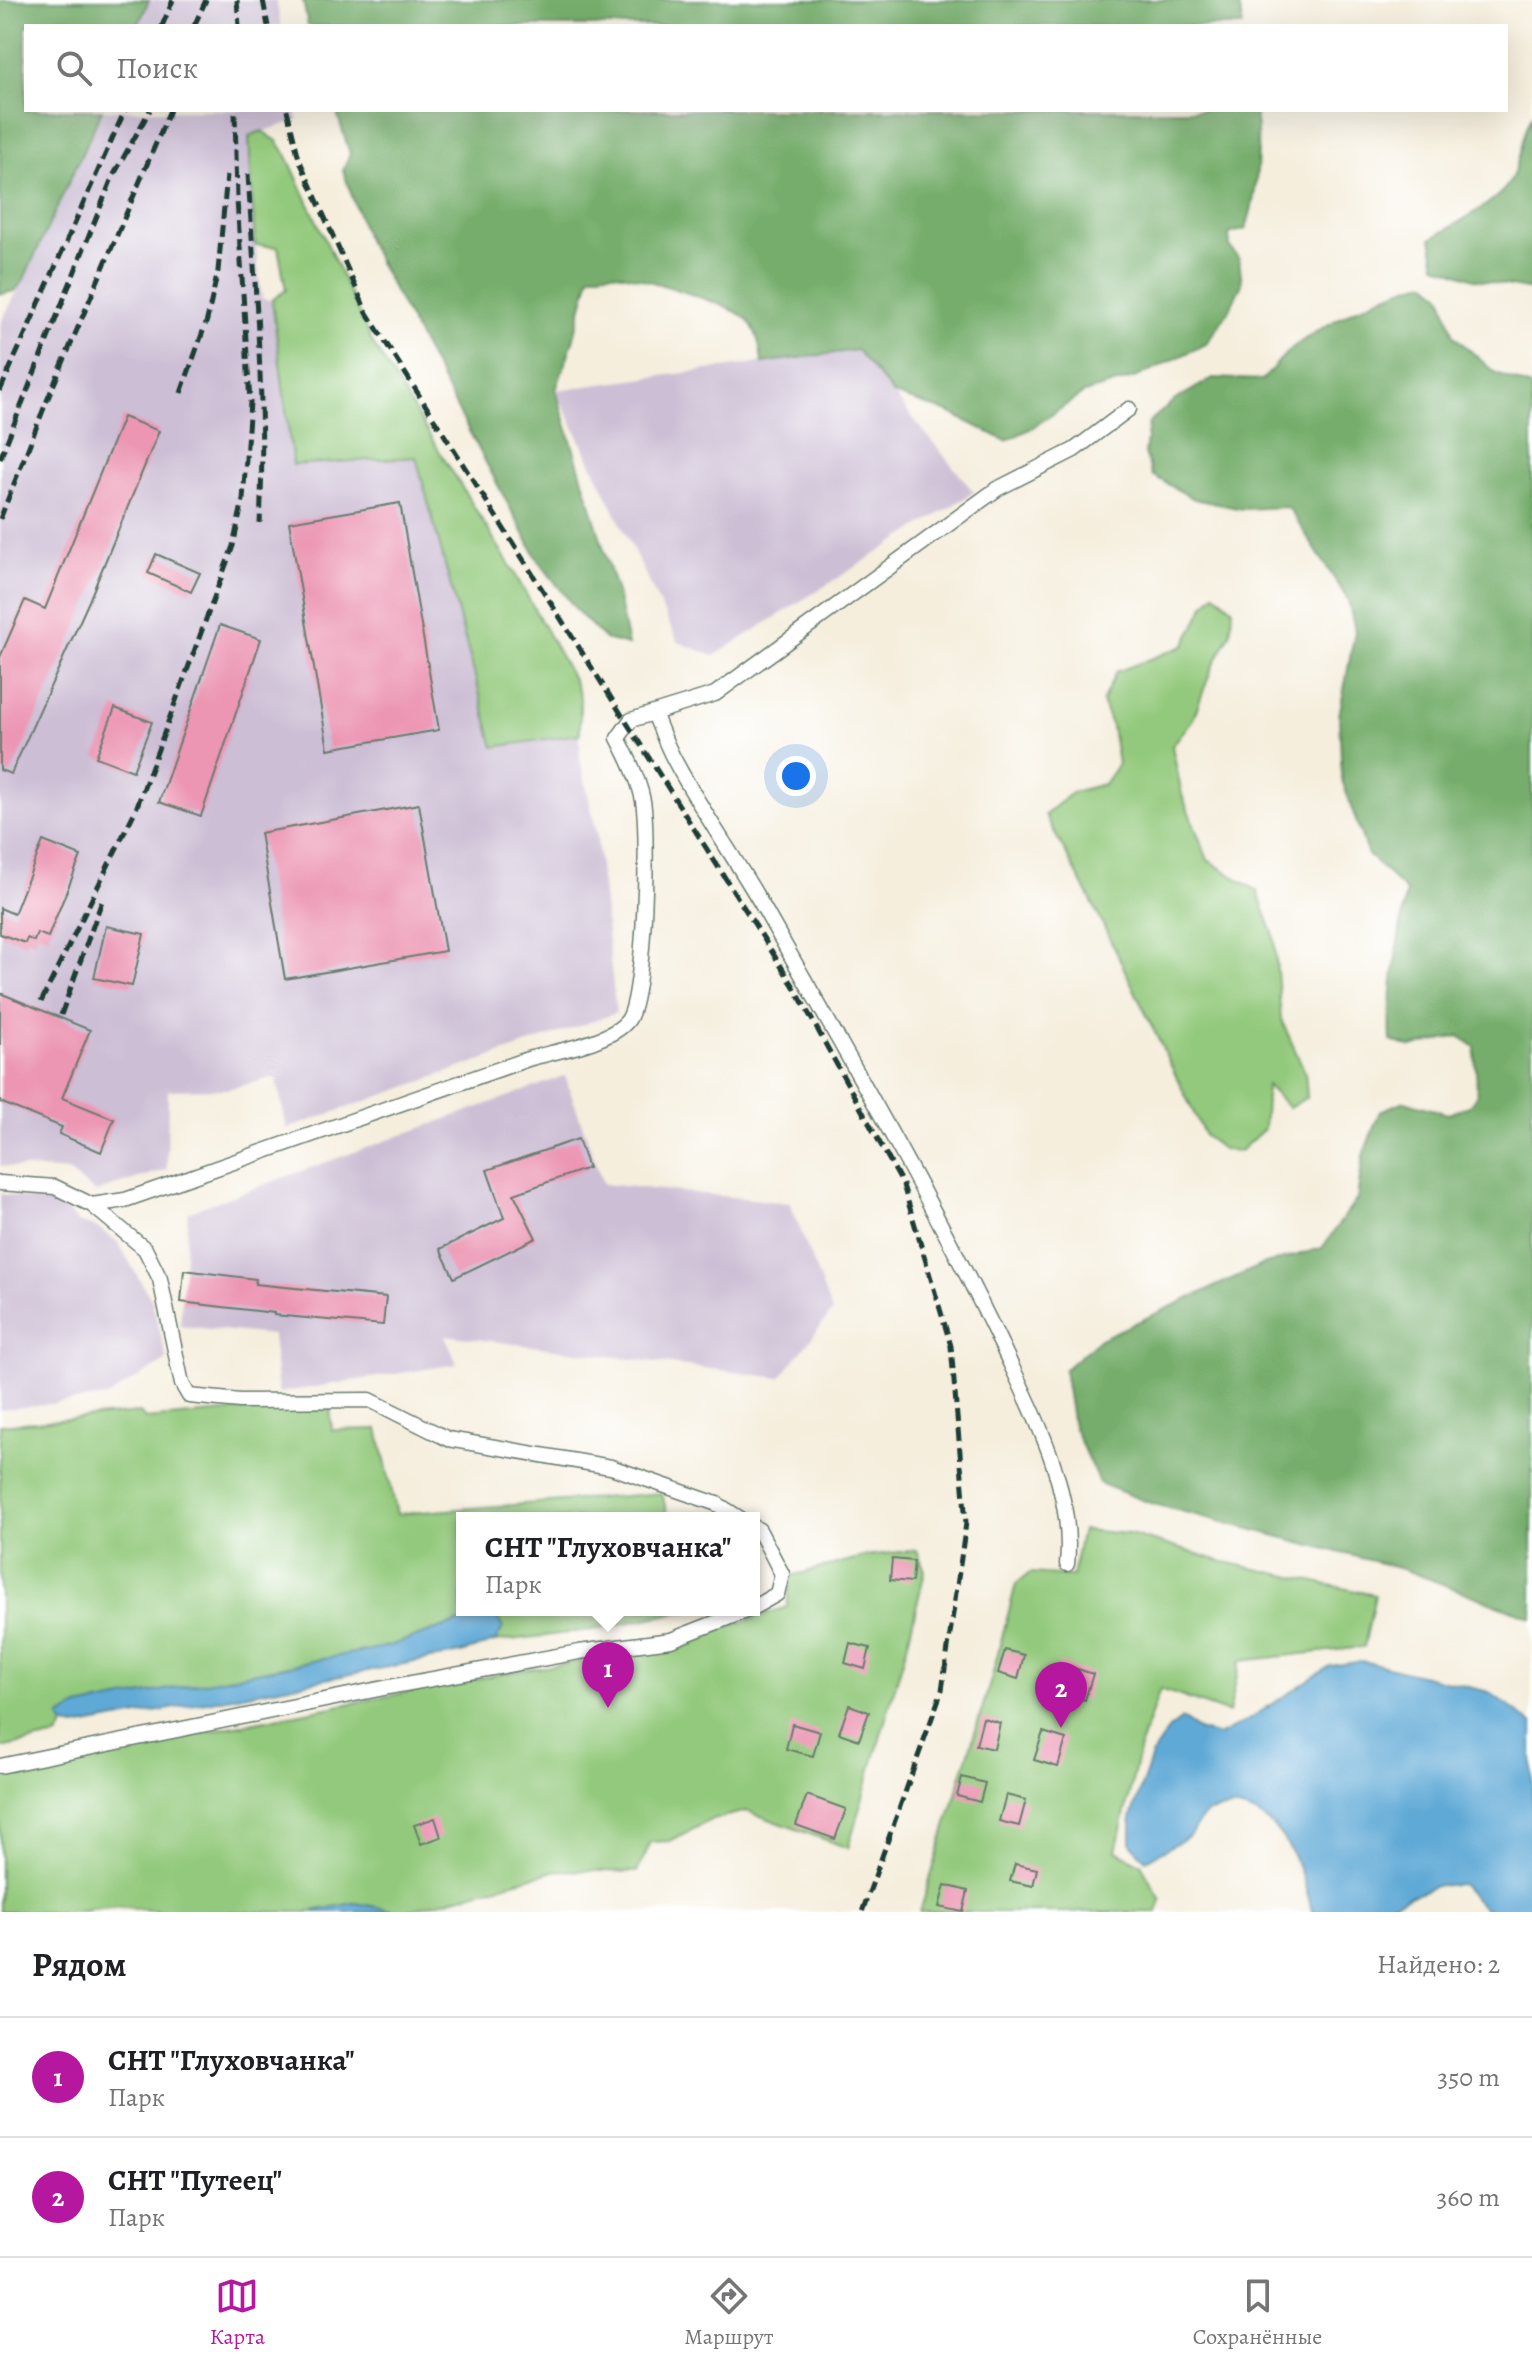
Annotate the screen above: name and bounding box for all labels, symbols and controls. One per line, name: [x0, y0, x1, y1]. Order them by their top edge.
search box: [24, 24, 1508, 112]
icon: search: [52, 46, 96, 90]
text: Поиск: [116, 48, 198, 88]
your location: [776, 756, 816, 796]
popup: [456, 1512, 760, 1616]
text: СНТ "Глуховчанка": [485, 1527, 731, 1567]
text: Парк: [485, 1567, 542, 1602]
pin: 1: [582, 1642, 634, 1708]
pin: 2: [1035, 1662, 1087, 1728]
text: Рядом: [32, 1941, 126, 1988]
text: Найдено: 2: [1377, 1947, 1500, 1982]
text: СНТ "Глуховчанка": [108, 2040, 355, 2080]
text: 1: [53, 2060, 63, 2095]
text: 350 m: [1437, 2060, 1500, 2095]
text: Парк: [108, 2080, 165, 2115]
text: СНТ "Путеец": [108, 2160, 282, 2200]
text: 2: [52, 2180, 64, 2215]
text: 360 m: [1437, 2180, 1500, 2215]
text: Парк: [108, 2200, 165, 2235]
tab: Карта: [210, 2274, 265, 2352]
tab: Маршрут: [684, 2274, 773, 2352]
tab: Сохранённые: [1193, 2274, 1322, 2352]

